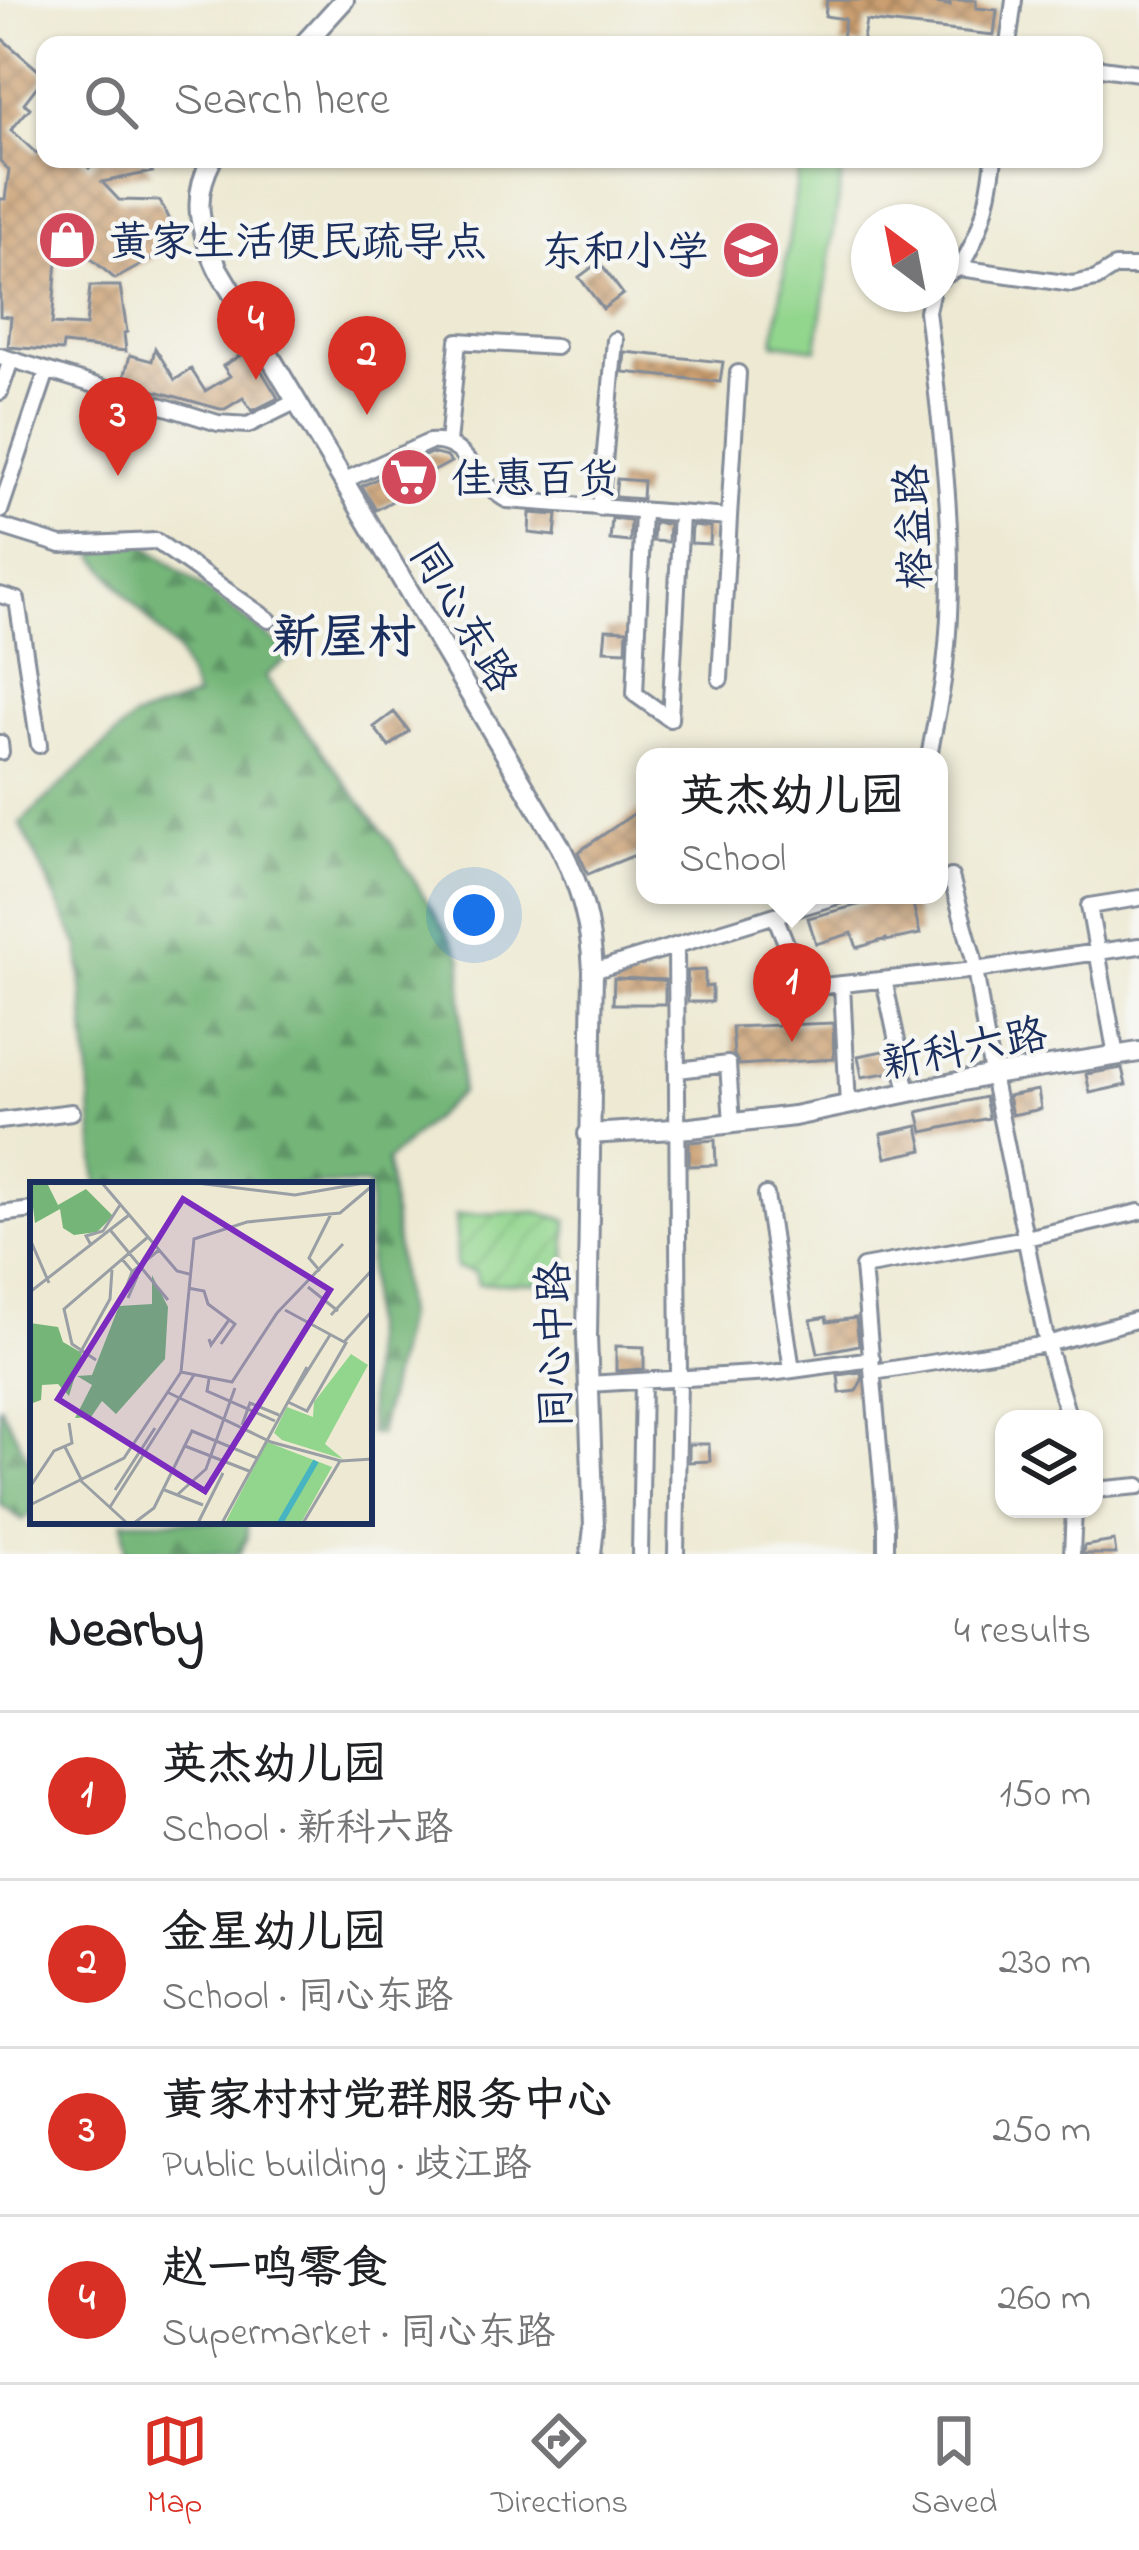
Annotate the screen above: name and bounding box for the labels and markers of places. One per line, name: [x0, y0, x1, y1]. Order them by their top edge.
shop icon: 黄家生活便民疏导点: [36, 209, 98, 271]
place label: 黄家生活便民疏导点: [109, 214, 487, 275]
school or university icon: 东和小学: [720, 219, 782, 281]
place label: 东和小学: [541, 224, 709, 285]
pin: 4: [217, 281, 295, 380]
pin: 2: [328, 316, 406, 415]
pin: 3: [79, 377, 157, 476]
supermarket icon: 佳惠百货: [378, 446, 440, 508]
place label: 佳惠百货: [451, 451, 619, 512]
pin: 1: [753, 943, 831, 1042]

